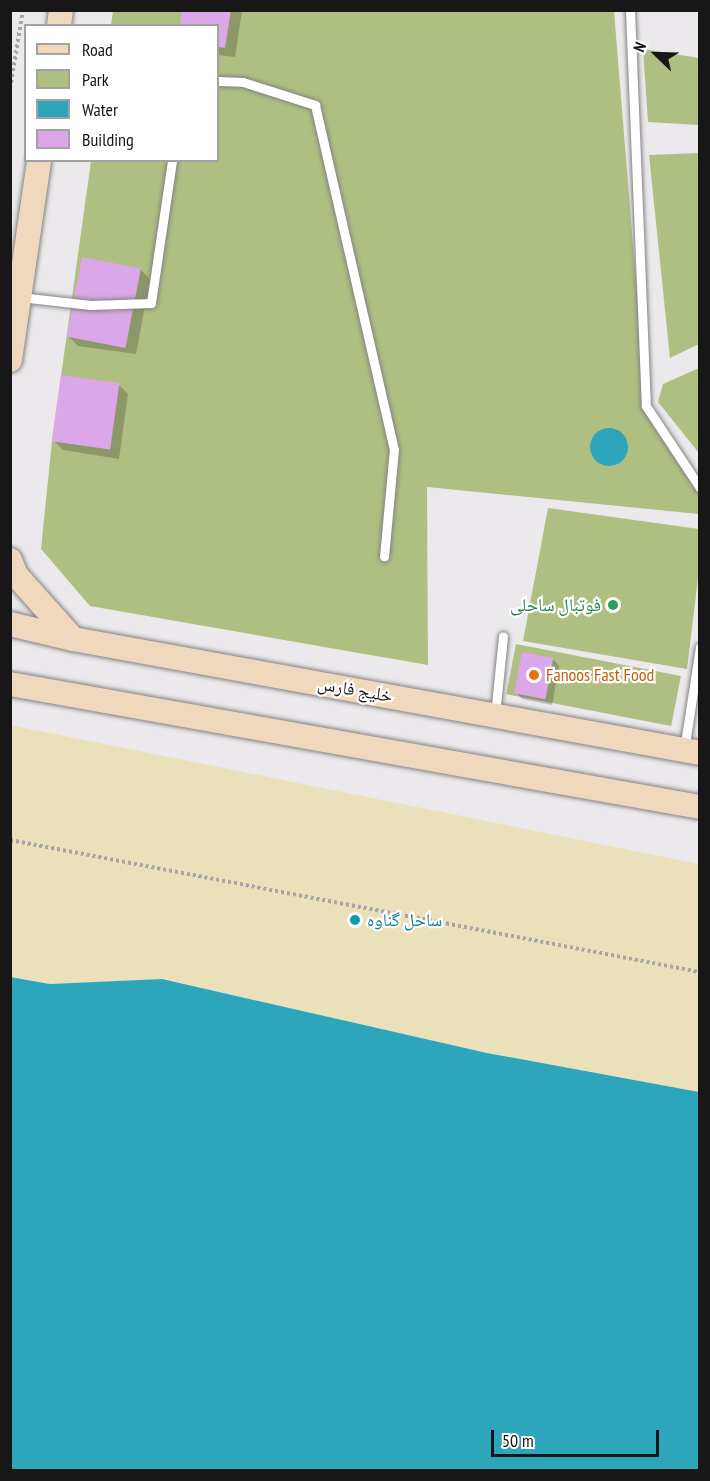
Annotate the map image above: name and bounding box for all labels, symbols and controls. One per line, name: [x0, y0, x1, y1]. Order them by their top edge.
legend: [24, 24, 219, 162]
north arrow: [626, 24, 686, 84]
text: Road: [82, 38, 113, 61]
text: N: [629, 39, 650, 55]
text: Park: [82, 68, 109, 91]
text: Water: [82, 98, 118, 121]
text: Building: [82, 128, 134, 151]
place label: فوتبال ساحلی: [510, 594, 601, 616]
marker: فوتبال ساحلی: [606, 598, 620, 612]
place label: Fanoos Fast Food: [546, 664, 654, 686]
marker: Fanoos Fast Food: [527, 668, 541, 682]
street label: خلیج فارس: [316, 673, 394, 707]
place label: ساحل گناوه: [367, 909, 442, 931]
marker: ساحل گناوه: [348, 913, 362, 927]
scale bar: [494, 1418, 662, 1456]
text: 50 m: [502, 1429, 534, 1452]

